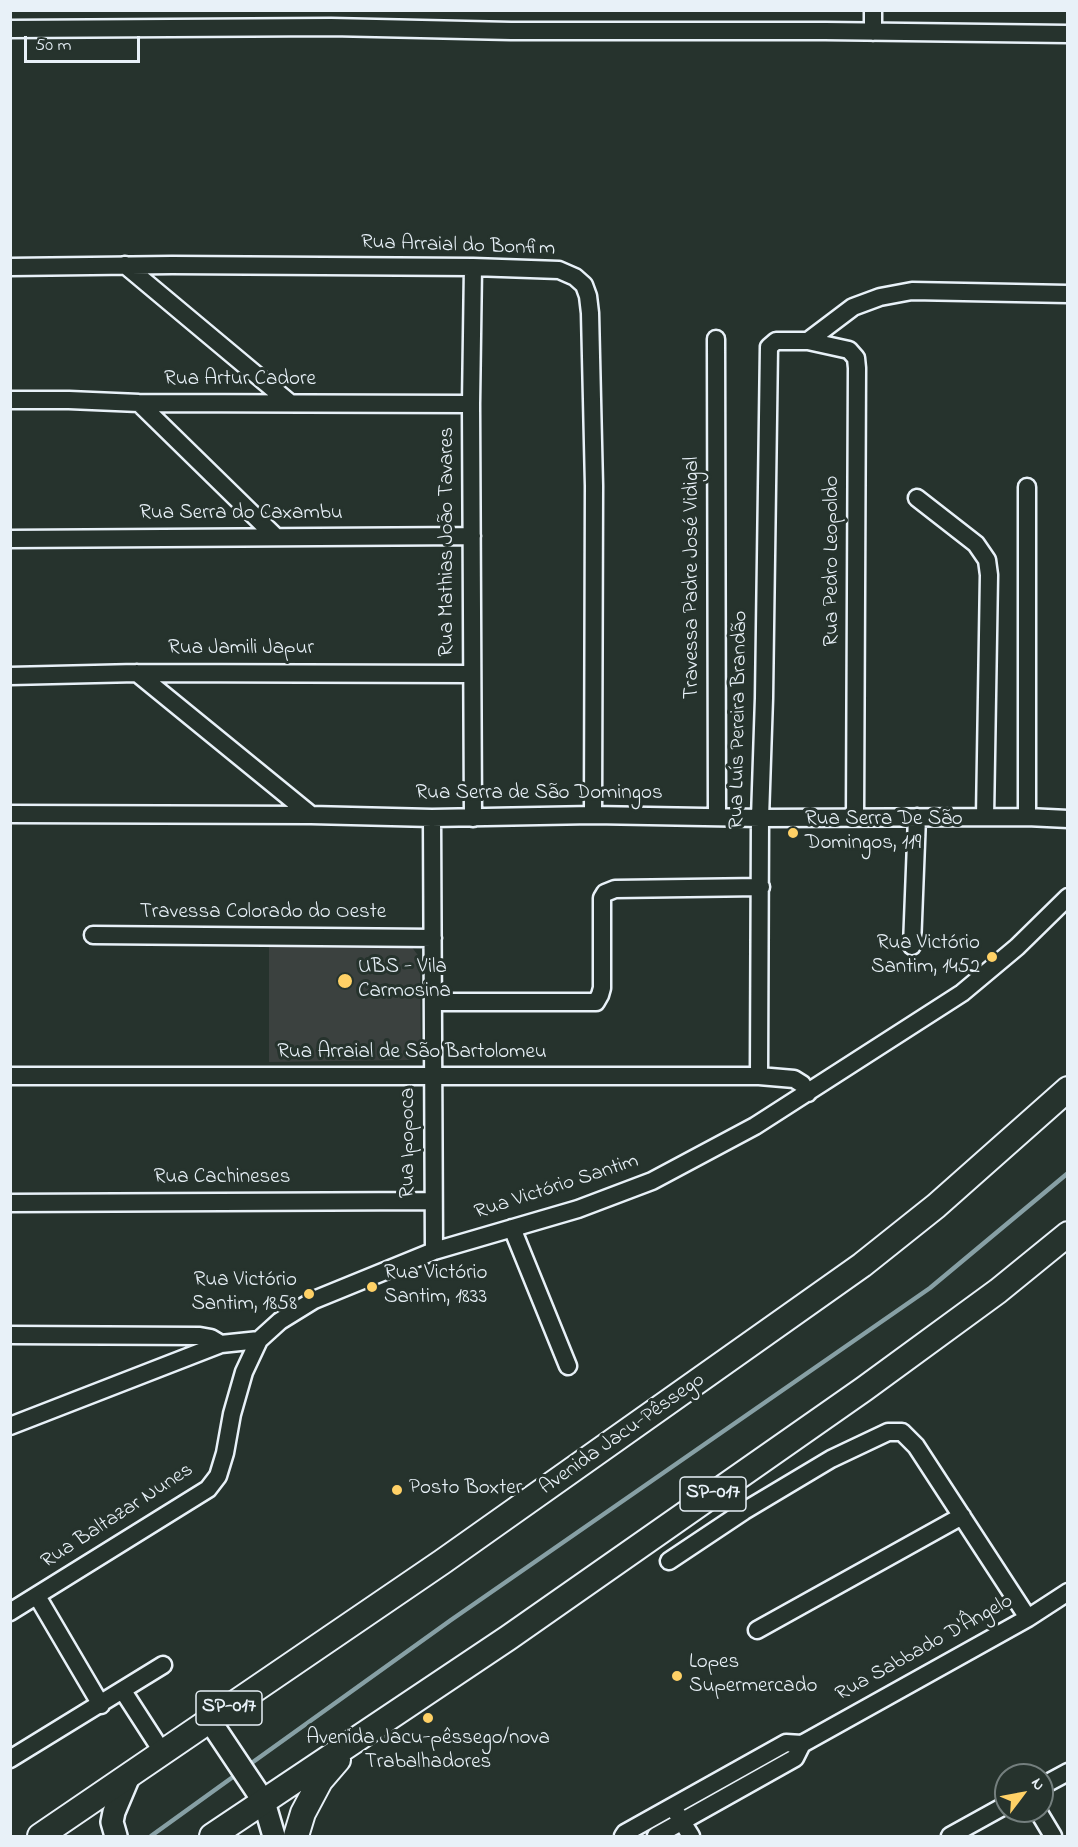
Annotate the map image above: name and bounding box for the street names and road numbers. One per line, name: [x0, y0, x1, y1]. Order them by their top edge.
street label: Rua Arraial do Bonfim: [360, 231, 556, 263]
street label: Rua Artur Cadore: [164, 368, 316, 394]
street label: Rua Mathias João Tavares: [436, 427, 462, 657]
street label: Travessa Padre José Vidigal: [681, 457, 707, 699]
street label: Rua Pedro Leopoldo: [821, 475, 847, 647]
street label: Rua Serra do Caxambu: [139, 502, 343, 528]
street label: Rua Luís Pereira Brandão: [725, 611, 755, 829]
street label: Rua Jamili Japur: [168, 637, 314, 663]
street label: Rua Serra de São Domingos: [415, 782, 663, 808]
street label: Travessa Colorado do Oeste: [140, 901, 386, 927]
street label: Rua Arraial de São Bartolomeu: [277, 1041, 547, 1067]
street label: Rua Ipopoca: [397, 1088, 423, 1198]
street label: Rua Victório Santim: [472, 1150, 642, 1226]
street label: Rua Cachineses: [154, 1166, 290, 1192]
street label: Avenida Jacu-Pêssego: [536, 1369, 710, 1501]
street label: Rua Baltazar Nunes: [37, 1458, 199, 1576]
road number: SP-017: [680, 1477, 746, 1511]
street label: Rua Sabbado D'Ângelo: [832, 1590, 1018, 1708]
road number: SP-017: [196, 1691, 262, 1725]

